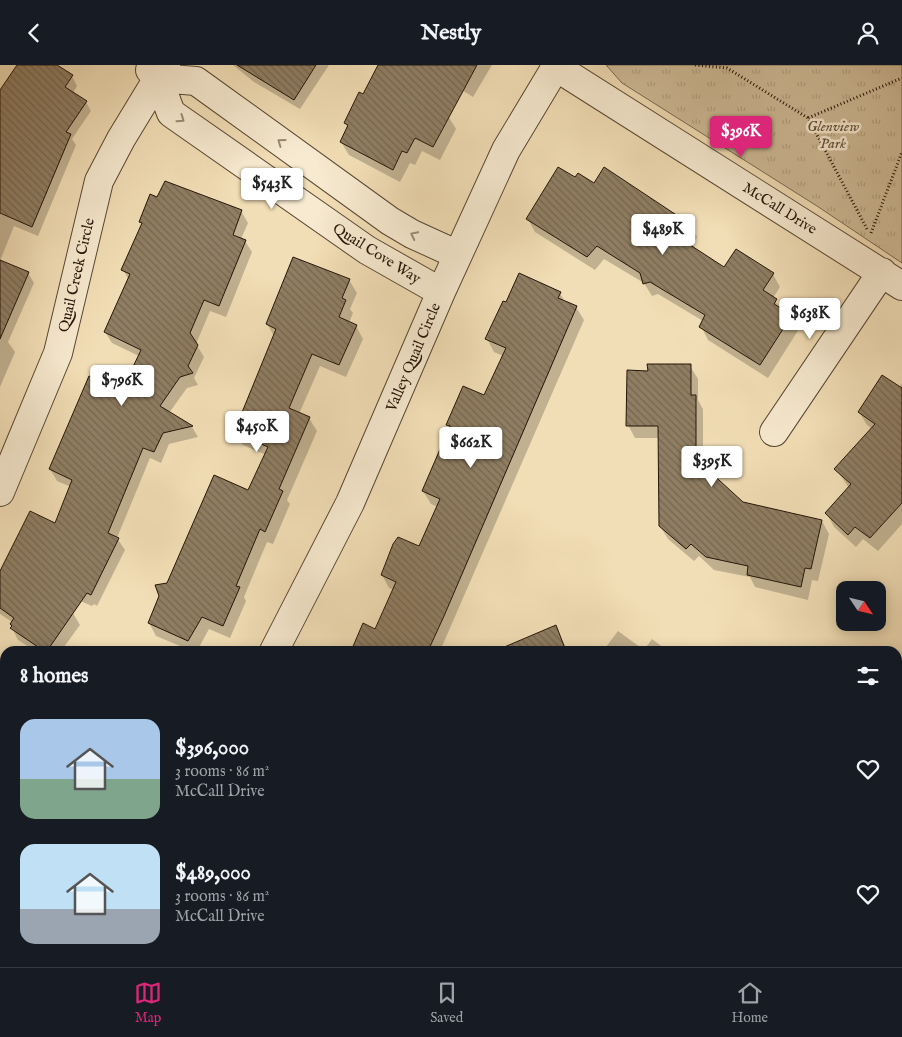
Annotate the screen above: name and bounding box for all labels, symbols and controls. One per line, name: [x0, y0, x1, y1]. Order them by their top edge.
icon: back: [20, 19, 48, 47]
text: Nestly: [421, 19, 481, 47]
icon: person: [854, 19, 882, 47]
one-way arrow: [175, 113, 184, 122]
pin: $396K: [706, 116, 776, 158]
park label: Glenview Park: [807, 117, 860, 153]
text: $396K: [721, 122, 761, 142]
one-way arrow: [277, 139, 286, 148]
pin: $543K: [237, 167, 307, 210]
text: $543K: [252, 174, 292, 194]
street label: McCall Drive: [739, 178, 821, 239]
pin: $489K: [628, 213, 698, 256]
street label: Quail Creek Circle: [54, 216, 99, 334]
street label: Quail Cove Way: [329, 219, 425, 288]
text: $489K: [642, 220, 684, 240]
one-way arrow: [410, 230, 419, 241]
pin: $638K: [775, 297, 845, 340]
street label: Valley Quail Circle: [382, 300, 445, 415]
text: $638K: [790, 304, 830, 324]
pin: $796K: [87, 365, 157, 407]
text: $796K: [101, 371, 143, 391]
pin: $450K: [222, 411, 292, 453]
text: $450K: [236, 417, 278, 437]
pin: $662K: [436, 427, 506, 469]
text: $662K: [450, 433, 492, 453]
pin: $395K: [677, 445, 747, 488]
text: $395K: [692, 452, 732, 472]
north arrow: [836, 581, 886, 631]
map controls: [836, 581, 886, 631]
icon: filters: [854, 662, 882, 690]
text: 8 homes: [20, 663, 88, 690]
text: $396,000: [175, 735, 249, 762]
icon: home: [60, 739, 120, 799]
icon: heart: [854, 755, 882, 783]
text: 3 rooms · 86 m²: [175, 762, 269, 782]
text: McCall Drive: [175, 782, 265, 802]
text: $489,000: [175, 860, 251, 887]
icon: home: [60, 864, 120, 924]
icon: heart: [854, 880, 882, 908]
text: 3 rooms · 86 m²: [175, 887, 269, 907]
text: McCall Drive: [175, 907, 265, 927]
tab: Map: [134, 979, 162, 1027]
tab: Saved: [430, 979, 463, 1027]
tab: Home: [731, 979, 768, 1027]

